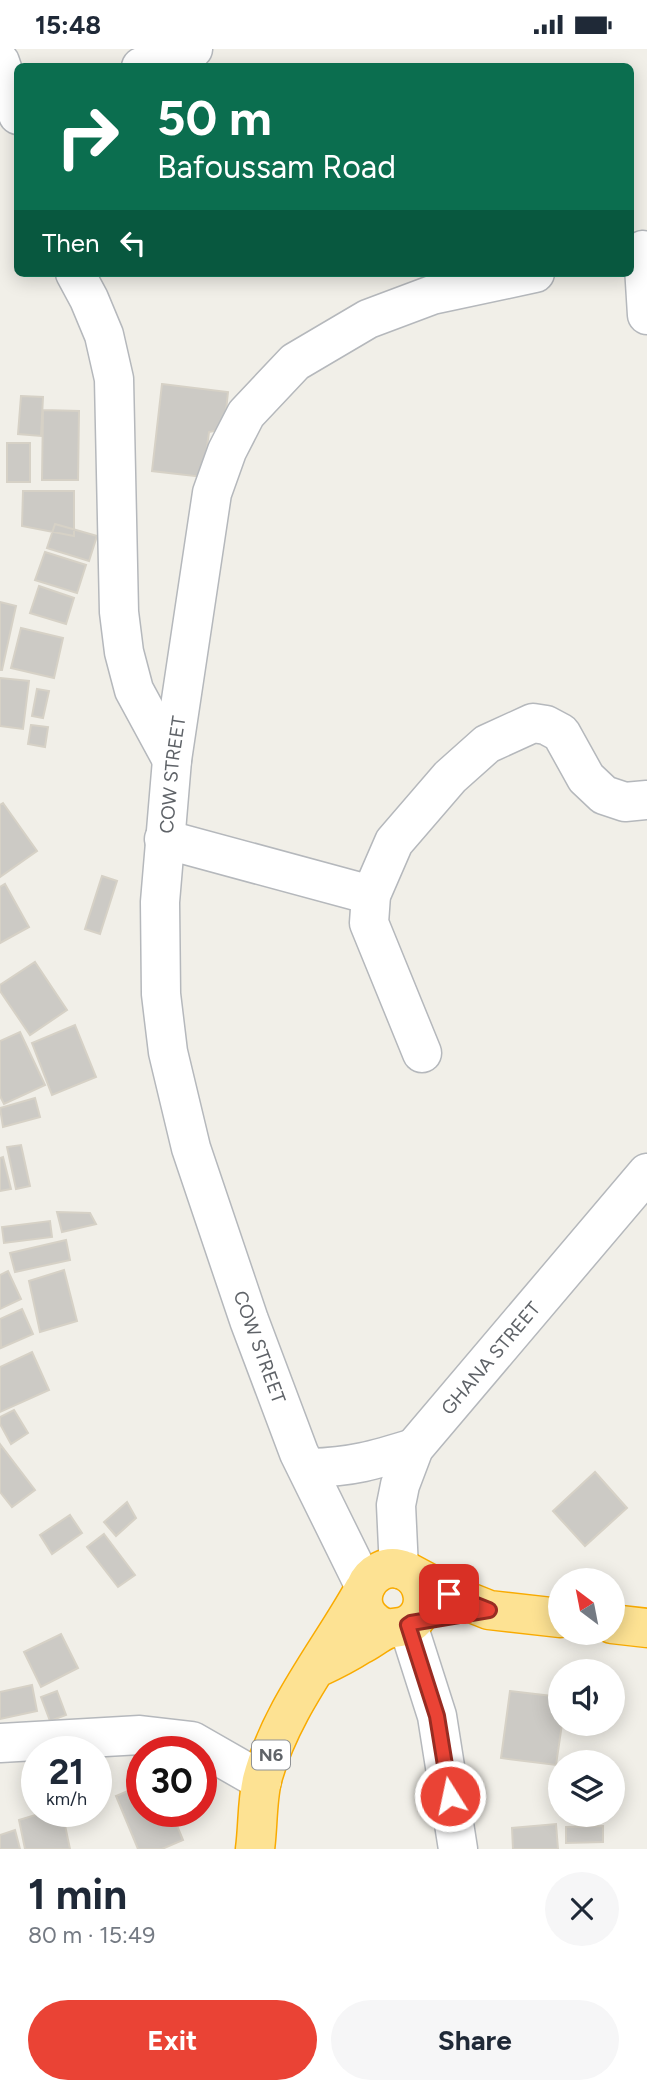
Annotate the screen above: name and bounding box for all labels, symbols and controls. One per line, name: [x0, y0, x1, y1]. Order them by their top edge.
text: 15:48: [35, 9, 101, 41]
text: 50 m: [157, 88, 272, 147]
icon: right: [42, 91, 133, 182]
text: Bafoussam Road: [157, 148, 396, 186]
icon: left: [114, 224, 152, 262]
text: Then: [42, 227, 100, 259]
street label: COW STREET: [155, 714, 191, 835]
street label: COW STREET: [229, 1288, 291, 1407]
street label: GHANA STREET: [436, 1297, 545, 1420]
pin: [419, 1564, 479, 1624]
north arrow: [548, 1568, 625, 1645]
map controls: [548, 1568, 625, 1827]
icon: arrive: [430, 1575, 468, 1613]
button: sound: [548, 1659, 625, 1736]
speed limit sign: 30: [126, 1736, 217, 1827]
road number: N6: [252, 1741, 290, 1770]
button: layers: [548, 1750, 625, 1827]
text: 21: [49, 1751, 84, 1793]
position arrow: [413, 1759, 487, 1833]
text: km/h: [46, 1788, 87, 1810]
text: 1 min: [28, 1869, 127, 1920]
button: close: [545, 1872, 619, 1946]
text: 80 m · 15:49: [28, 1921, 155, 1949]
button: Exit: [28, 2000, 317, 2080]
button: Share: [331, 2000, 619, 2080]

